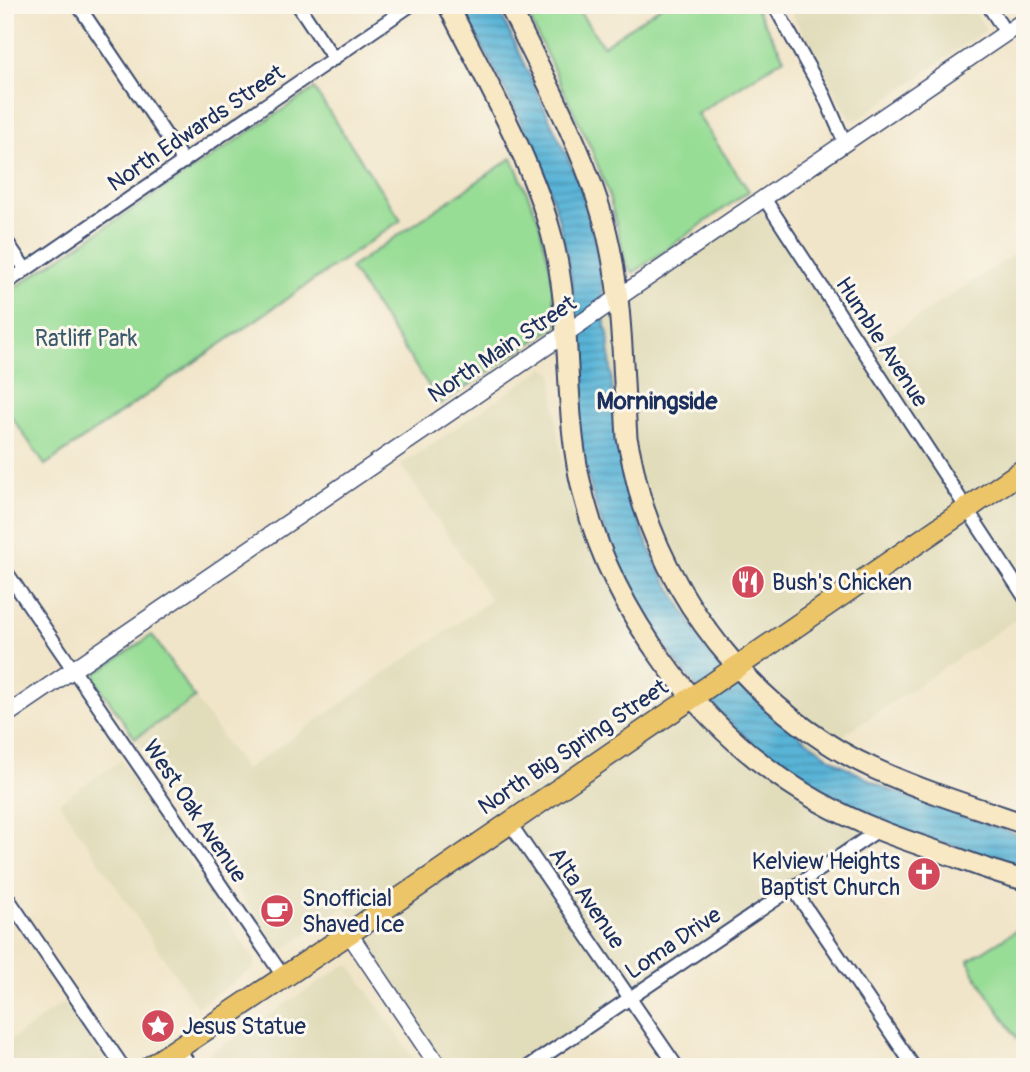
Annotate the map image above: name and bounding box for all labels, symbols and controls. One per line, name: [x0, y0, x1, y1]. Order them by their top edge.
street label: North Edwards Street: [102, 58, 291, 198]
street label: Humble Avenue: [829, 271, 935, 413]
street label: North Main Street: [422, 288, 582, 409]
park label: Ratliff Park: [35, 324, 138, 353]
district label: Morningside: [597, 387, 719, 416]
restaurant icon: Bush's Chicken: [729, 563, 767, 601]
place label: Bush's Chicken: [772, 568, 912, 597]
street label: North Big Spring Street: [472, 672, 674, 821]
street label: West Oak Avenue: [137, 734, 254, 889]
street label: Alta Avenue: [543, 842, 632, 955]
place label: Kelview Heights Baptist Church: [752, 847, 900, 902]
church icon: Kelview Heights Baptist Church: [905, 855, 943, 893]
place label: Snofficial Shaved Ice: [302, 884, 405, 939]
cafe icon: Snofficial Shaved Ice: [258, 892, 296, 930]
street label: Loma Drive: [619, 900, 727, 986]
place icon: Jesus Statue: [139, 1007, 177, 1045]
place label: Jesus Statue: [182, 1012, 307, 1041]

